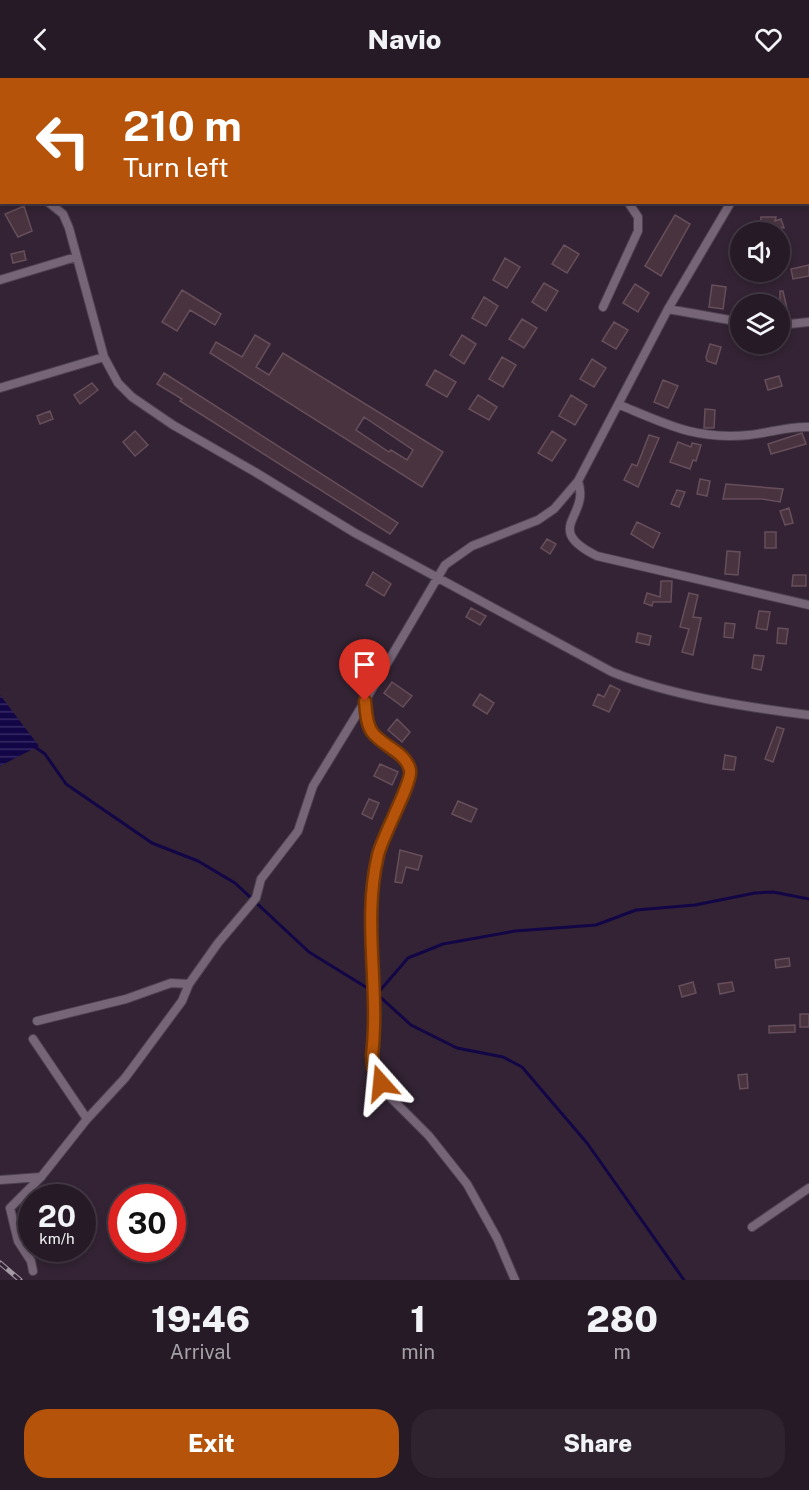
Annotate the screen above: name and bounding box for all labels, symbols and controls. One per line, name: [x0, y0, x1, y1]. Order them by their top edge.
icon: back: [24, 23, 57, 56]
text: Navio: [368, 23, 441, 55]
icon: heart: [752, 23, 785, 56]
text: 210 m: [123, 101, 242, 150]
icon: left: [24, 102, 102, 180]
text: Turn left: [123, 151, 229, 183]
map controls: [730, 222, 790, 354]
button: sound: [730, 222, 790, 282]
button: layers: [730, 294, 790, 354]
pin: [339, 639, 390, 701]
icon: arrive: [348, 648, 381, 681]
position arrow: [349, 1051, 413, 1115]
speed limit sign: 30: [108, 1184, 186, 1262]
text: 20: [38, 1198, 76, 1234]
text: km/h: [39, 1230, 75, 1247]
text: 19:46: [151, 1298, 250, 1340]
text: 1: [410, 1298, 426, 1340]
text: 280: [586, 1298, 658, 1340]
text: Arrival: [170, 1340, 231, 1364]
text: min: [401, 1340, 435, 1364]
text: m: [613, 1340, 631, 1364]
button: Exit: [24, 1409, 399, 1478]
button: Share: [411, 1409, 785, 1478]

